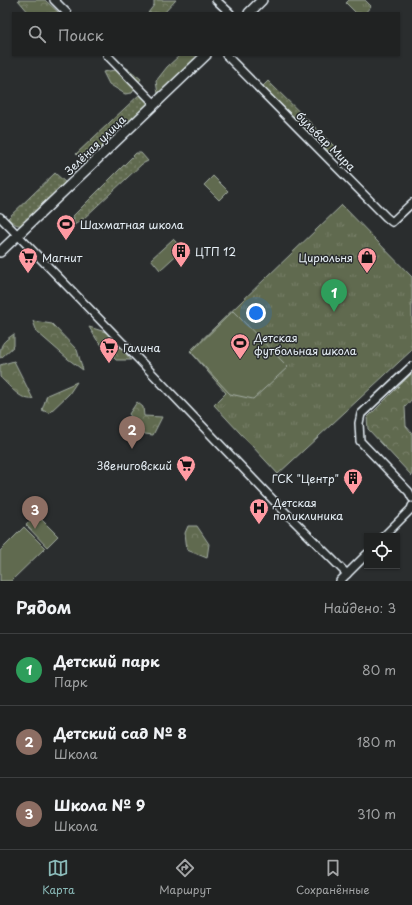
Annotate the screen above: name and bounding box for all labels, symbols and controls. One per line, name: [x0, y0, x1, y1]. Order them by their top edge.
search box: [12, 12, 400, 56]
icon: search: [26, 23, 48, 45]
text: Поиск: [58, 23, 104, 46]
street label: бульвар Мира: [292, 107, 360, 175]
street label: Зелёная улица: [60, 111, 130, 179]
sports icon: Шахматная школа: [55, 213, 77, 241]
place label: Шахматная школа: [80, 216, 184, 233]
building icon: ЦТП 12: [170, 240, 192, 268]
place label: ЦТП 12: [195, 243, 236, 260]
supermarket icon: Магнит: [17, 246, 39, 274]
shop icon: Цирюльня: [356, 246, 378, 274]
place label: Магнит: [42, 249, 83, 266]
place label: Цирюльня: [299, 249, 353, 266]
pin: 1: [321, 279, 347, 312]
your location: [246, 303, 266, 323]
place label: Детская футбольная школа: [253, 329, 357, 359]
sports icon: Детская футбольная школа: [229, 332, 251, 360]
supermarket icon: Галина: [98, 336, 120, 364]
place label: Галина: [123, 339, 161, 356]
pin: 2: [119, 416, 145, 449]
supermarket icon: Звениговский: [175, 454, 197, 482]
place label: Звениговский: [97, 457, 172, 474]
building icon: ГСК "Центр": [342, 467, 364, 495]
place label: ГСК "Центр": [272, 470, 339, 487]
place label: Детская поликлиника: [272, 494, 343, 524]
pin: 3: [22, 496, 48, 529]
hospital icon: Детская поликлиника: [248, 497, 270, 525]
map controls: [364, 533, 400, 569]
button: locate: [364, 533, 400, 569]
text: Рядом: [16, 594, 71, 620]
text: Найдено: 3: [324, 598, 396, 617]
text: Детский парк: [54, 649, 159, 672]
text: 1: [26, 660, 32, 679]
text: 80 m: [362, 660, 396, 679]
text: Парк: [54, 672, 88, 691]
text: Детский сад № 8: [54, 721, 187, 744]
text: 2: [24, 732, 34, 751]
text: 180 m: [357, 732, 396, 751]
text: Школа: [54, 744, 98, 763]
text: Школа № 9: [54, 793, 145, 816]
text: 3: [25, 804, 33, 823]
text: 310 m: [357, 804, 396, 823]
text: Школа: [54, 816, 98, 835]
tab: Карта: [42, 857, 75, 898]
tab: Маршрут: [159, 857, 211, 898]
tab: Сохранённые: [296, 857, 370, 898]

